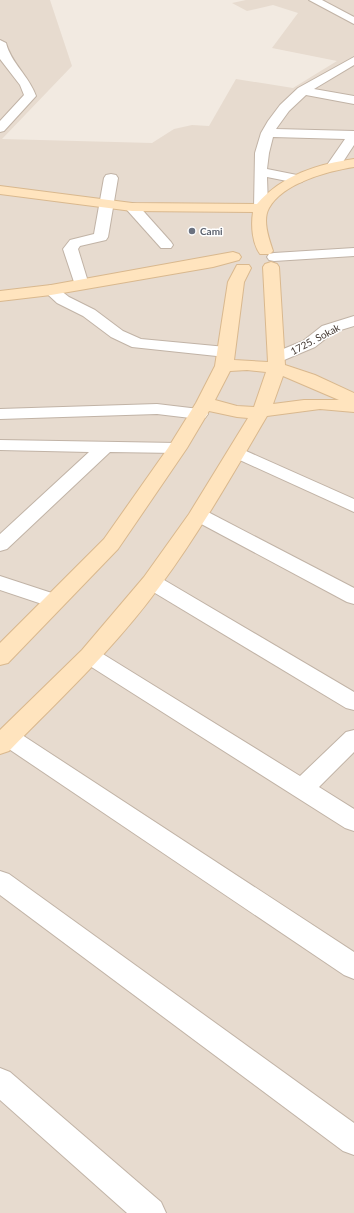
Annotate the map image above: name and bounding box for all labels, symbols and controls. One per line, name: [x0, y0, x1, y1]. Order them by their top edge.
place label: Cami: [200, 225, 223, 237]
marker: Cami: [187, 226, 197, 236]
street label: 1725. Sokak: [288, 321, 343, 357]

